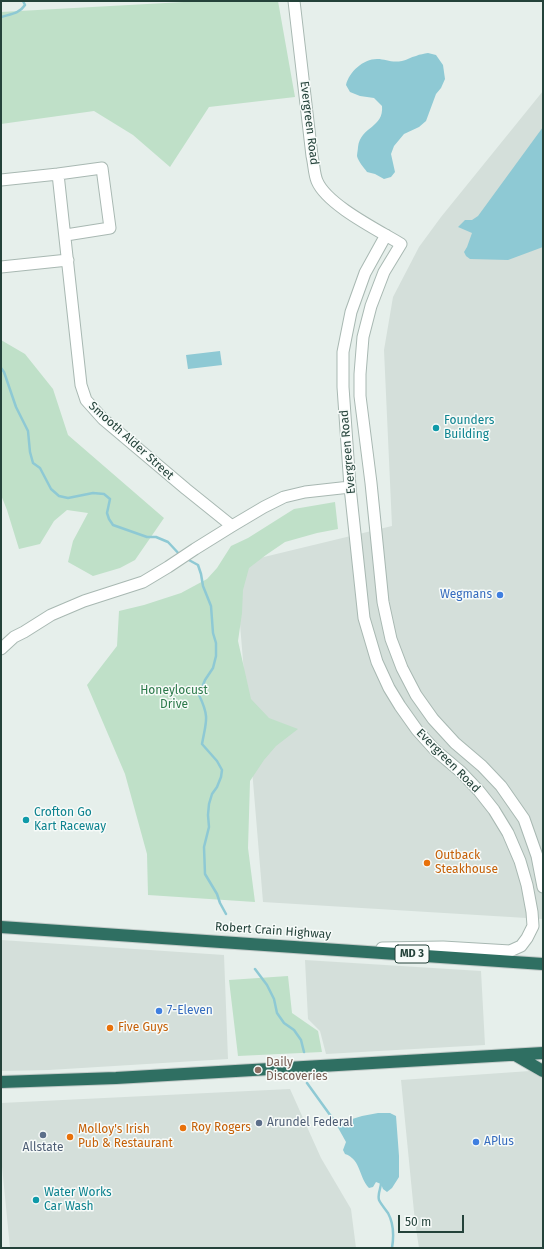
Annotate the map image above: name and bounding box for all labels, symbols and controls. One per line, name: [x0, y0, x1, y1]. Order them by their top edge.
street label: Evergreen Road: [297, 80, 321, 166]
street label: Smooth Alder Street: [85, 399, 177, 483]
street label: Evergreen Road: [337, 409, 359, 495]
place label: Founders Building: [444, 414, 494, 442]
marker: Founders Building: [431, 423, 441, 433]
place label: Wegmans: [440, 588, 492, 602]
marker: Wegmans: [495, 590, 505, 600]
park label: Honeylocust Drive: [140, 684, 208, 712]
street label: Evergreen Road: [413, 726, 483, 796]
place label: Crofton Go Kart Raceway: [34, 806, 106, 834]
marker: Crofton Go Kart Raceway: [21, 815, 31, 825]
place label: Outback Steakhouse: [435, 849, 498, 877]
marker: Outback Steakhouse: [422, 858, 432, 868]
street label: Robert Crain Highway: [214, 920, 332, 942]
road number: MD 3: [395, 945, 429, 963]
place label: 7-Eleven: [167, 1004, 213, 1018]
marker: 7-Eleven: [154, 1006, 164, 1016]
place label: Five Guys: [118, 1021, 168, 1035]
marker: Five Guys: [105, 1023, 115, 1033]
place label: Daily Discoveries: [266, 1056, 328, 1084]
marker: Daily Discoveries: [253, 1065, 263, 1075]
place label: Arundel Federal: [267, 1116, 353, 1130]
marker: Arundel Federal: [254, 1118, 264, 1128]
place label: Roy Rogers: [191, 1121, 251, 1135]
place label: Molloy's Irish Pub & Restaurant: [78, 1123, 173, 1151]
marker: Roy Rogers: [178, 1123, 188, 1133]
marker: Allstate: [38, 1130, 48, 1140]
marker: Molloy's Irish Pub & Restaurant: [65, 1132, 75, 1142]
place label: APlus: [484, 1135, 514, 1149]
marker: APlus: [471, 1137, 481, 1147]
place label: Allstate: [23, 1141, 63, 1155]
place label: Water Works Car Wash: [44, 1186, 112, 1214]
marker: Water Works Car Wash: [31, 1195, 41, 1205]
scale bar: [400, 1207, 466, 1233]
text: 50 m: [405, 1215, 431, 1229]

